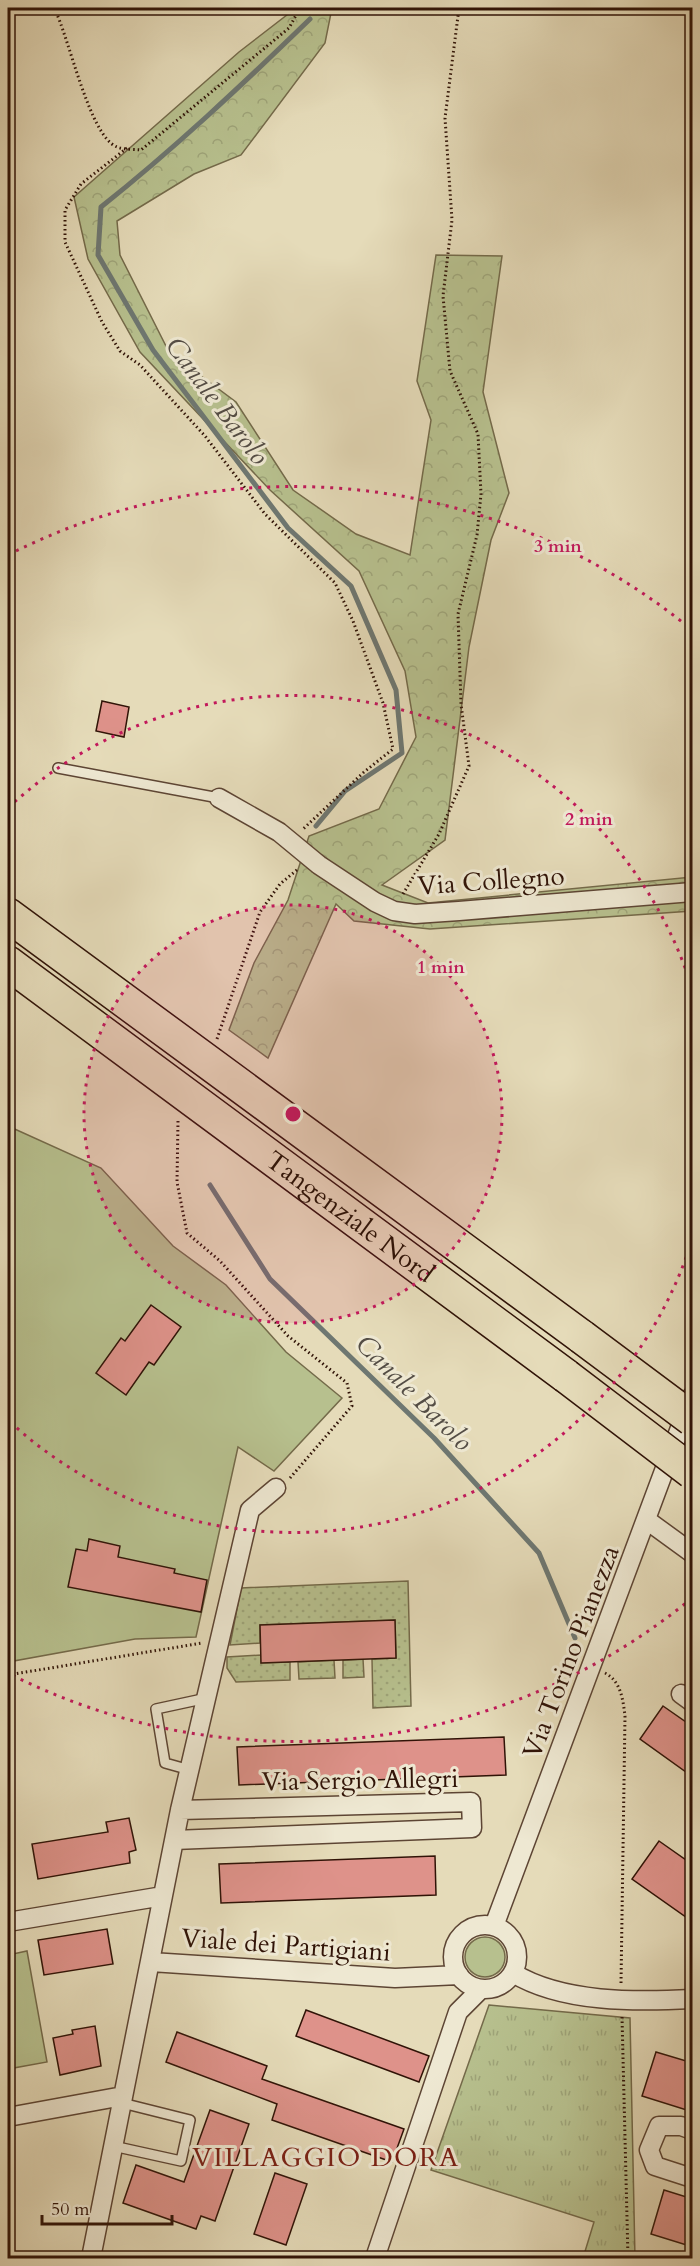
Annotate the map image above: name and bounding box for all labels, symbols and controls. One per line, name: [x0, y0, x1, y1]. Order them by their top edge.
water label: Canale Barolo: [157, 329, 278, 473]
text: 3 min: [534, 534, 582, 559]
text: 2 min: [565, 807, 613, 832]
street label: Via Collegno: [416, 858, 566, 904]
text: 1 min: [417, 955, 465, 980]
centre of rings: [283, 1104, 303, 1124]
street label: Tangenziale Nord: [259, 1142, 442, 1291]
water label: Canale Barolo: [347, 1326, 481, 1460]
street label: Via Torino Pianezza: [514, 1541, 628, 1763]
street label: Via Sergio Allegri: [261, 1761, 459, 1799]
street label: Viale dei Partigiani: [180, 1920, 392, 1970]
district label: VILLAGGIO DORA: [192, 2139, 460, 2176]
scale bar: [42, 2188, 172, 2226]
text: 50 m: [51, 2197, 90, 2222]

